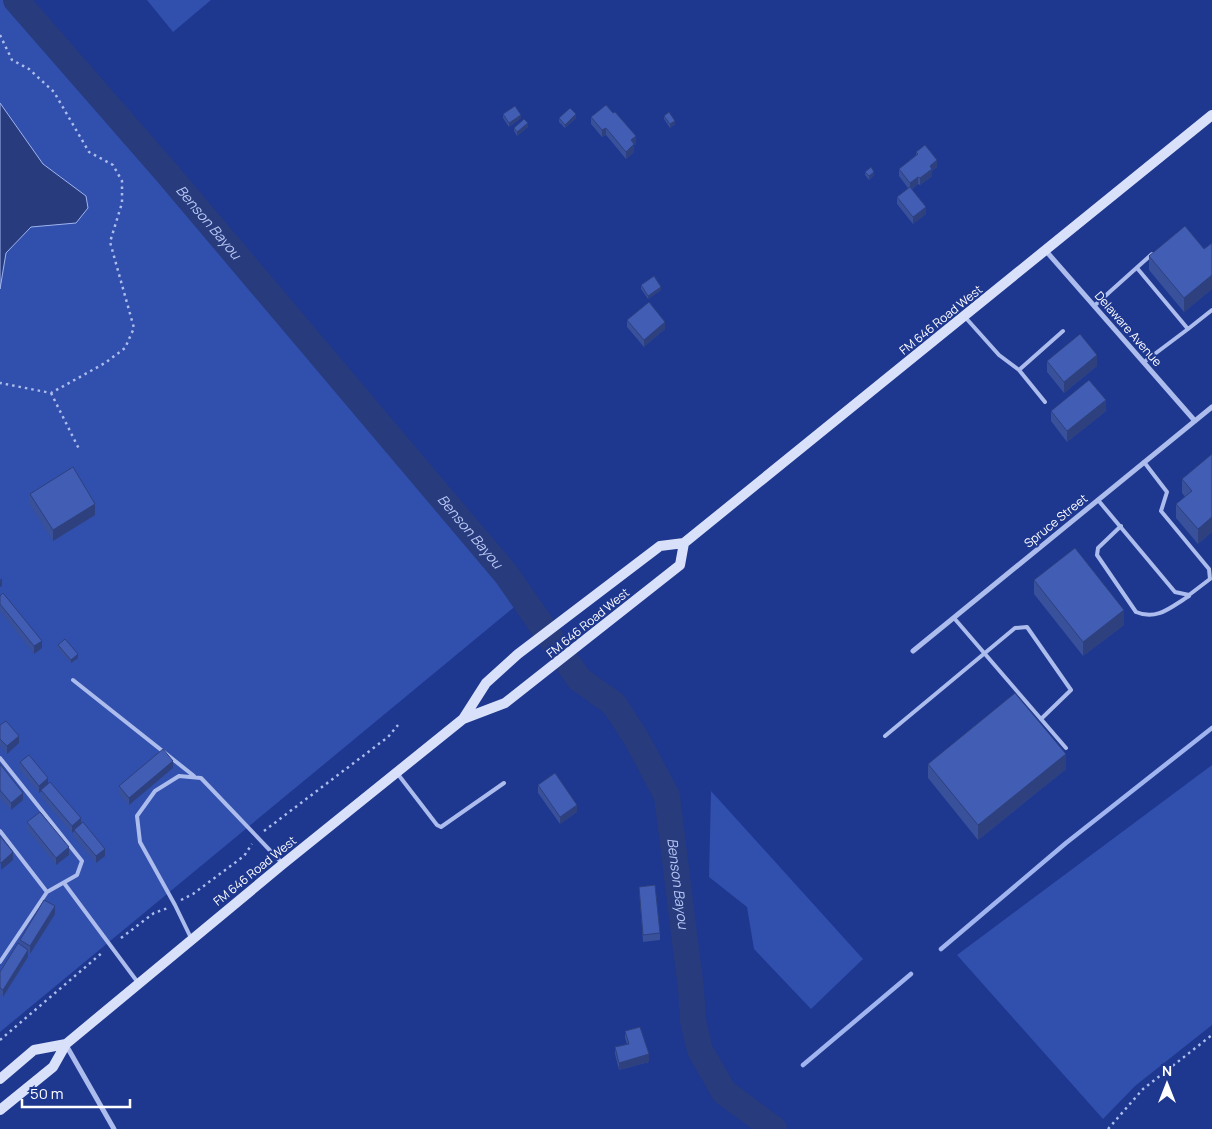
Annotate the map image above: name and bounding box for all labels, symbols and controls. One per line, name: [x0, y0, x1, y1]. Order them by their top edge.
water label: Benson Bayou: [172, 181, 247, 264]
street label: FM 646 Road West: [896, 281, 986, 358]
street label: Delaware Avenue: [1091, 287, 1166, 370]
water label: Benson Bayou: [434, 490, 508, 573]
street label: Spruce Street: [1020, 490, 1091, 551]
street label: FM 646 Road West: [543, 584, 633, 661]
street label: FM 646 Road West: [210, 832, 300, 909]
water label: Benson Bayou: [663, 837, 694, 932]
north arrow: [1142, 1059, 1192, 1109]
text: N: [1162, 1061, 1172, 1080]
scale bar: [22, 1076, 130, 1108]
text: 50 m: [30, 1083, 64, 1104]

